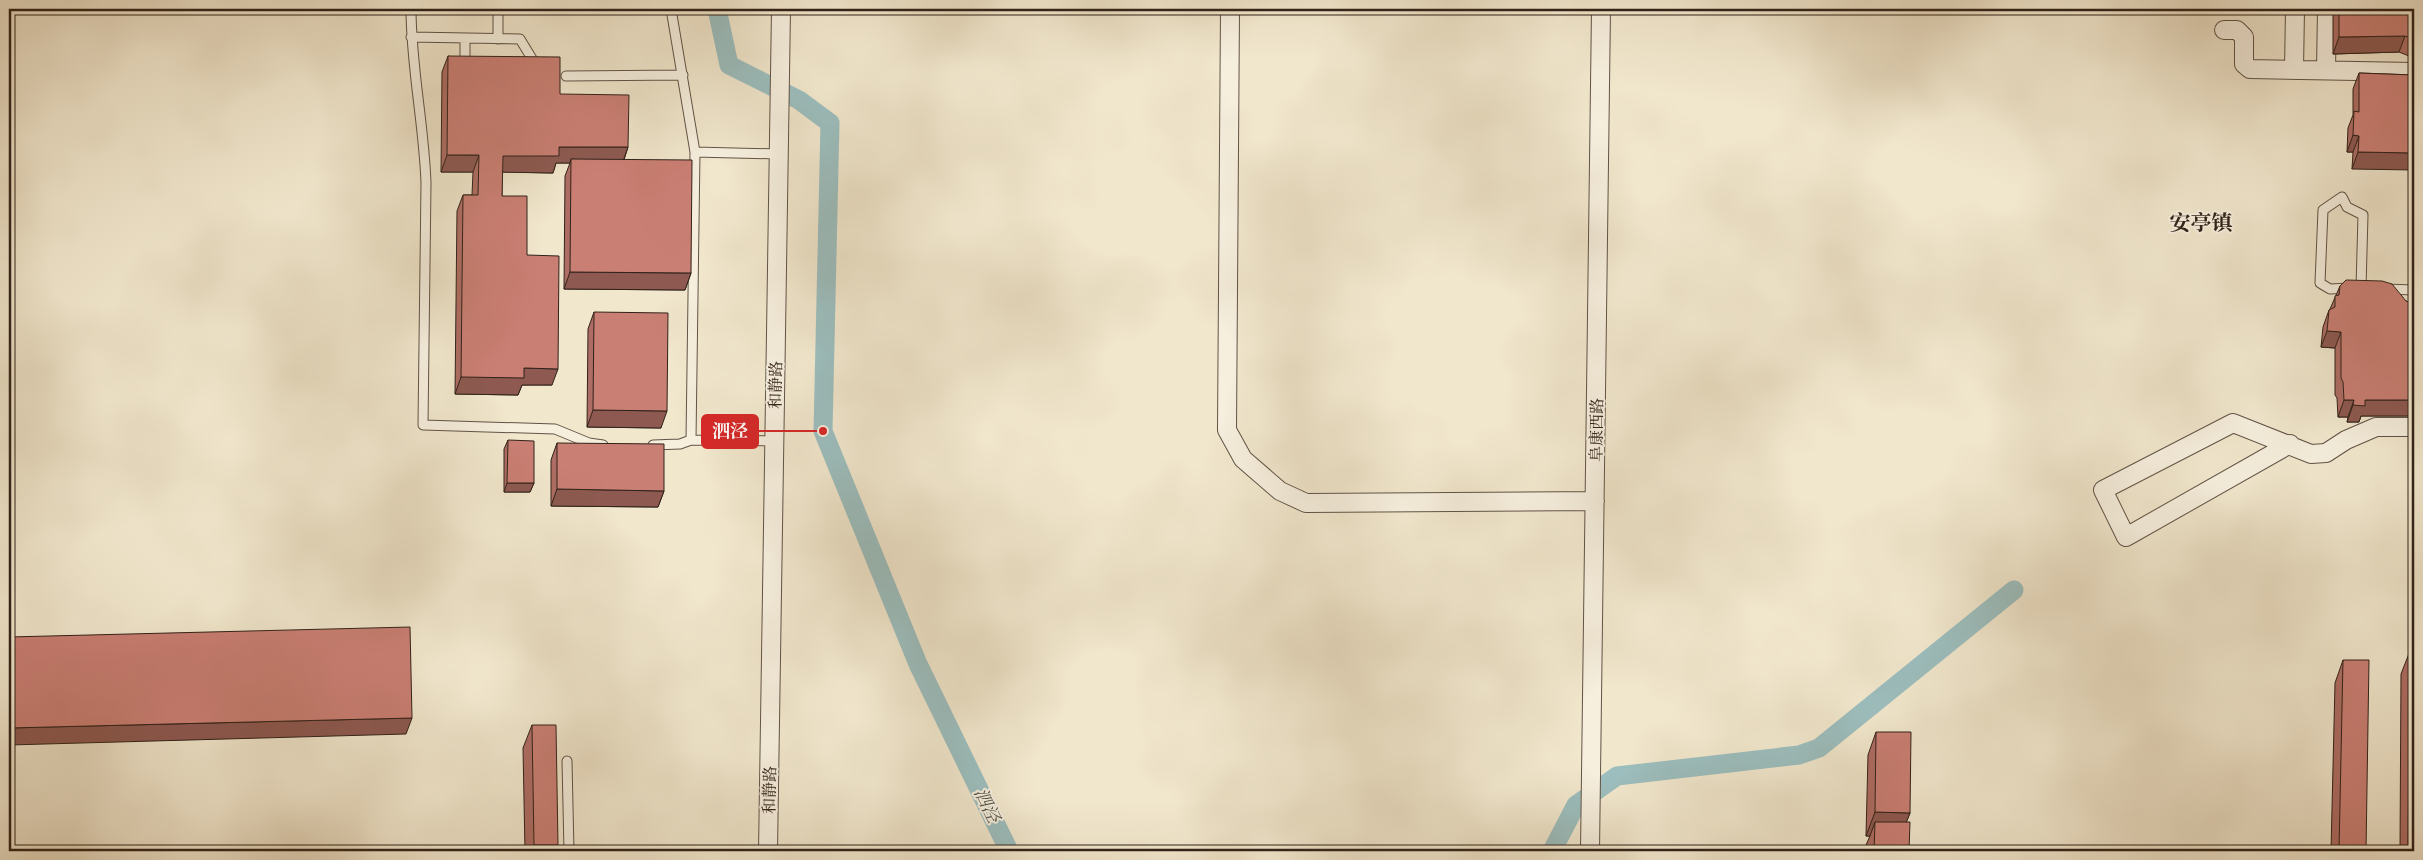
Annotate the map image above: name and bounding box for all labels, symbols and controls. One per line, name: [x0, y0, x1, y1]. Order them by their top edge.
district label: 安亭镇: [2170, 211, 2233, 237]
street label: 和静路: [766, 361, 786, 409]
street label: 阜康西路: [1586, 398, 1608, 462]
callout: 泗泾: [702, 415, 758, 448]
text: 泗泾: [712, 420, 748, 443]
street label: 和静路: [760, 766, 780, 814]
water label: 泗泾: [968, 784, 1006, 828]

